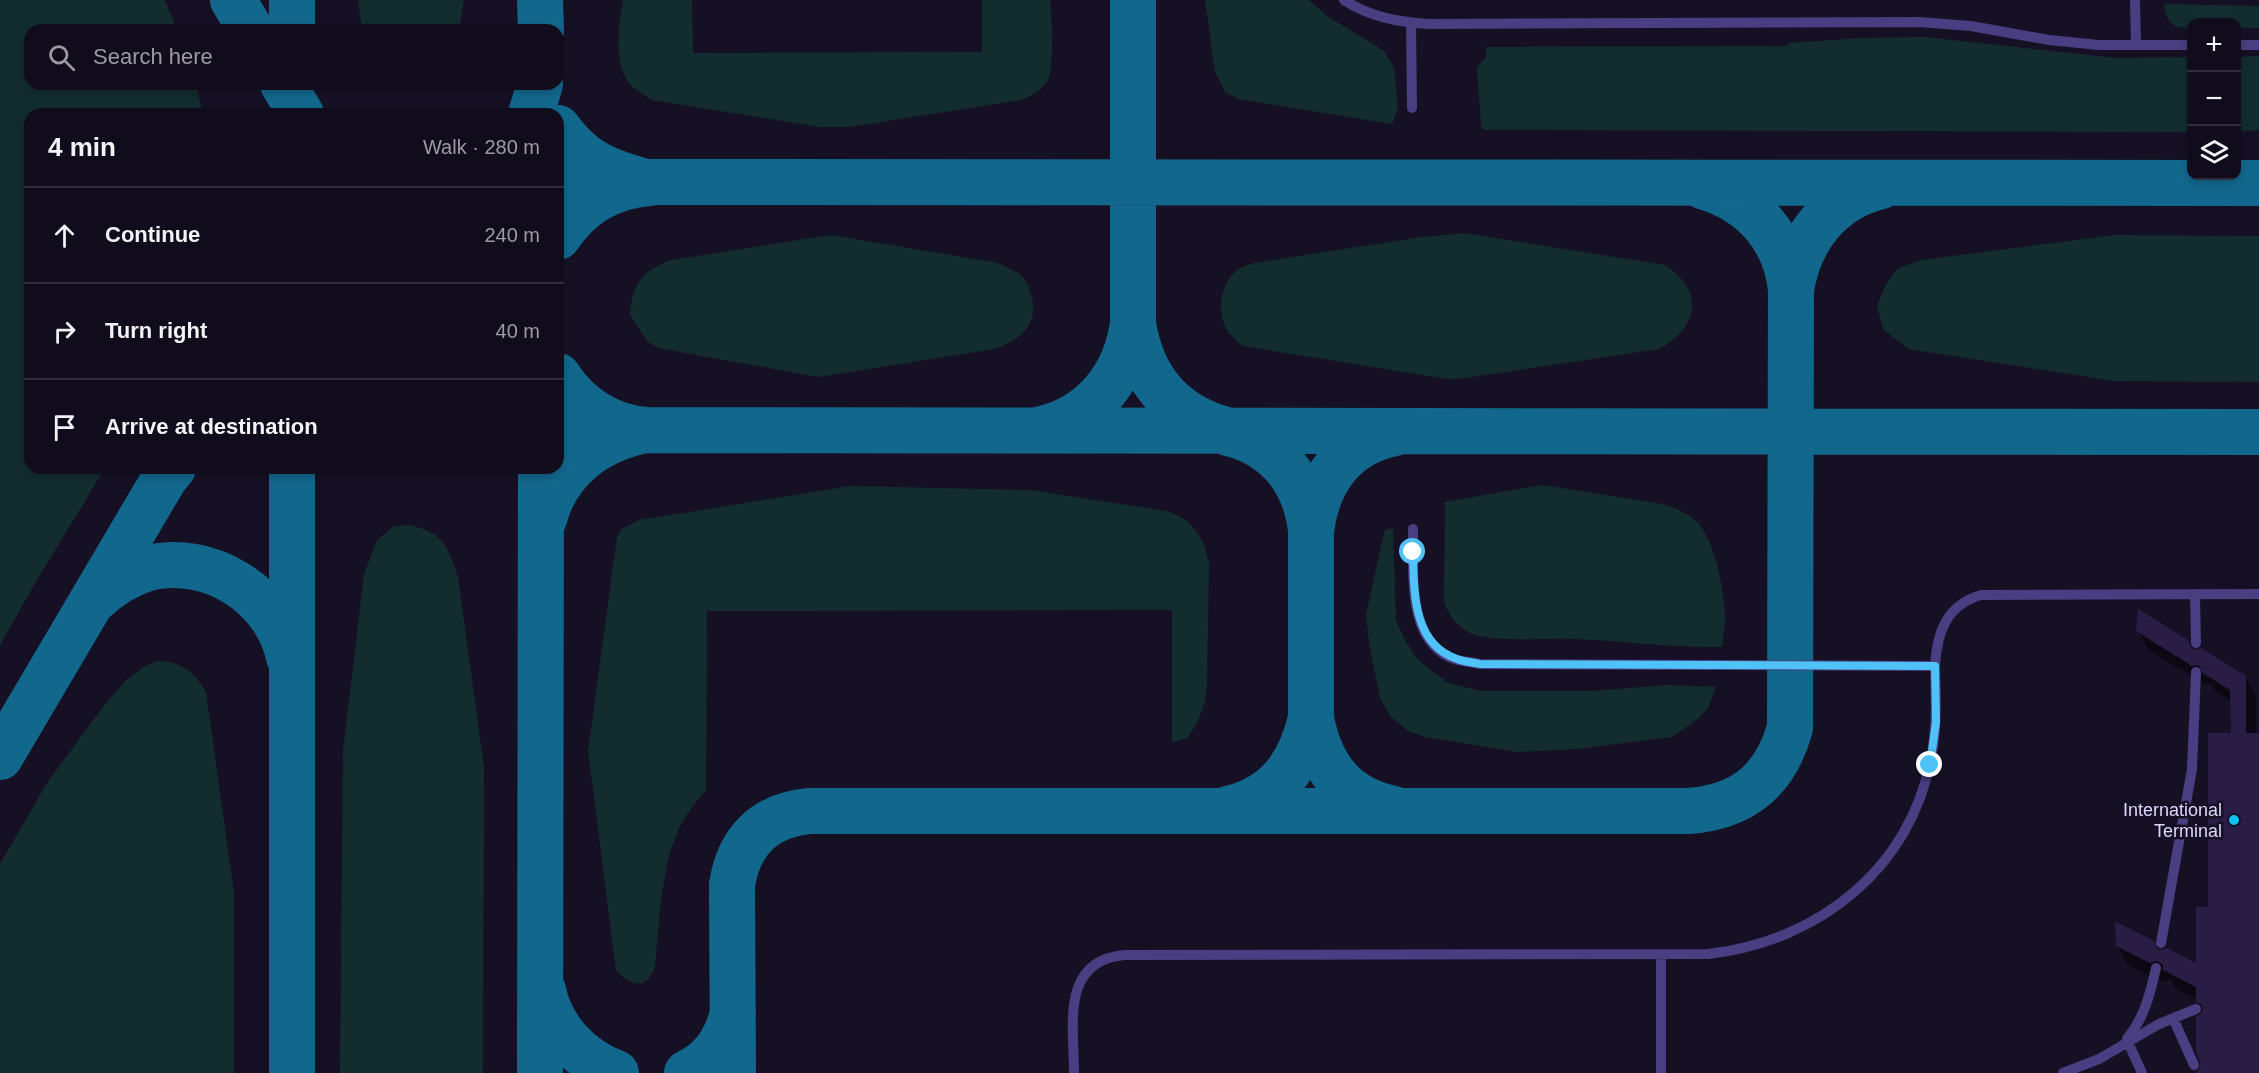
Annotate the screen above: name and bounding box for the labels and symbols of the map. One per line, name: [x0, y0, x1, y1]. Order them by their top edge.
route start: [1399, 538, 1425, 564]
route end: [1916, 751, 1942, 777]
place label: International Terminal: [2123, 800, 2222, 841]
marker: International Terminal: [2227, 813, 2241, 827]

